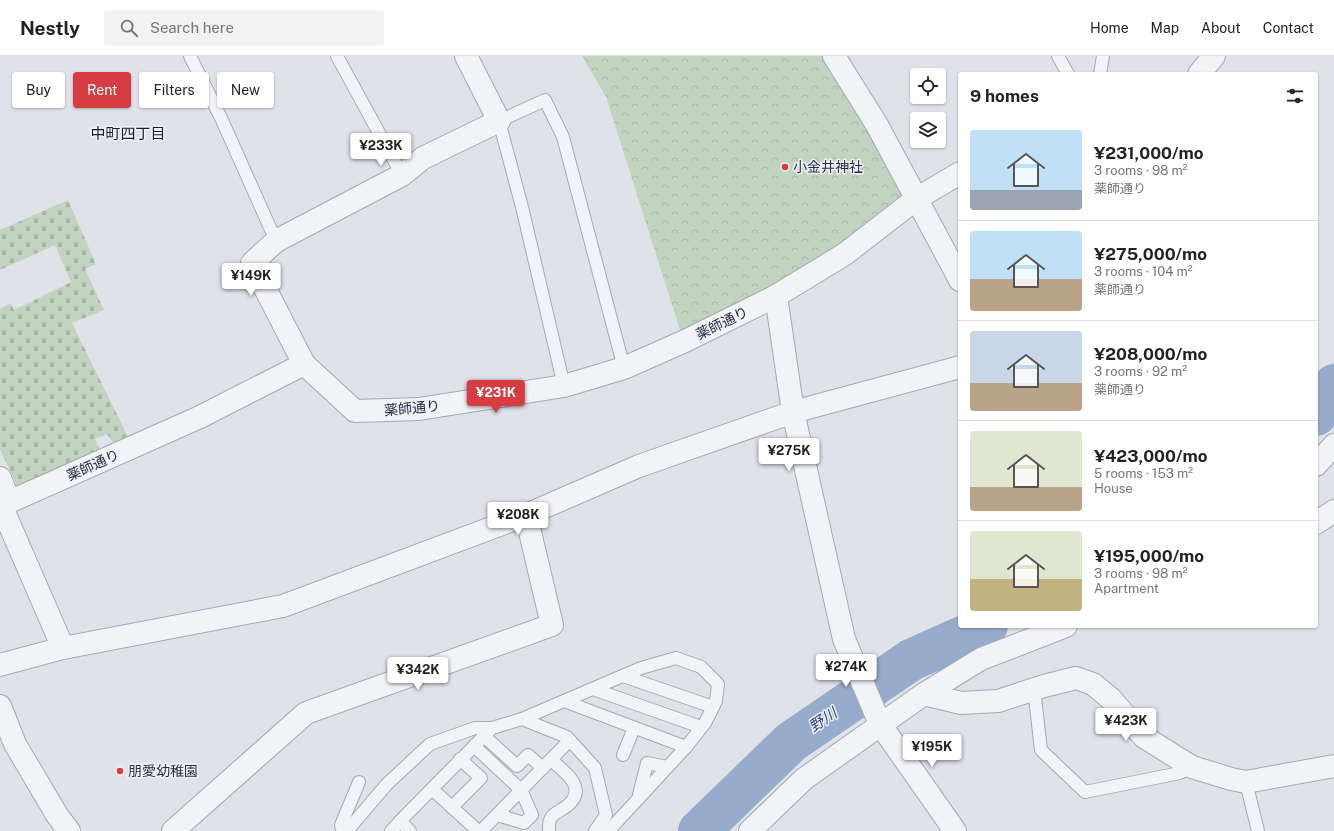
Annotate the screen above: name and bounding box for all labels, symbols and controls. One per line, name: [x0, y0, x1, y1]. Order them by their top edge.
search box: [104, 10, 384, 46]
text: Nestly: [20, 17, 80, 39]
icon: search: [118, 17, 140, 39]
text: Search here: [150, 19, 234, 36]
text: Home: [1090, 20, 1129, 36]
text: Map: [1151, 20, 1179, 36]
text: About: [1201, 20, 1241, 36]
text: Contact: [1263, 20, 1314, 36]
map controls: [910, 68, 946, 148]
button: locate: [910, 68, 946, 104]
chip: Buy: [12, 72, 65, 108]
chip: Rent: [73, 72, 131, 108]
chip: Filters: [139, 72, 209, 108]
chip: New: [217, 72, 274, 108]
icon: filters: [1284, 85, 1306, 107]
text: 9 homes: [970, 86, 1039, 106]
button: layers: [910, 112, 946, 148]
district label: 中町四丁目: [90, 125, 166, 142]
pin: ¥233K: [353, 133, 409, 167]
text: ¥233K: [359, 138, 403, 153]
text: ¥231,000/mo: [1094, 143, 1204, 163]
icon: home: [1002, 146, 1050, 194]
place label: 小金井神社: [793, 159, 863, 175]
marker: 小金井神社: [780, 162, 790, 172]
text: 3 rooms · 98 m²: [1094, 163, 1188, 178]
text: 薬師通り: [1094, 181, 1146, 196]
text: ¥275,000/mo: [1094, 244, 1207, 264]
icon: home: [1002, 247, 1050, 295]
pin: ¥149K: [223, 263, 279, 297]
text: 3 rooms · 104 m²: [1094, 264, 1193, 279]
text: ¥149K: [231, 268, 271, 283]
text: 薬師通り: [1094, 282, 1146, 297]
street label: 薬師通り: [693, 304, 751, 342]
text: ¥208,000/mo: [1094, 344, 1207, 364]
icon: home: [1002, 347, 1050, 395]
text: 3 rooms · 92 m²: [1094, 364, 1187, 379]
pin: ¥231K: [468, 380, 524, 414]
text: 薬師通り: [1094, 382, 1146, 397]
text: ¥231K: [476, 385, 516, 400]
street label: 薬師通り: [383, 398, 441, 418]
pin: ¥275K: [761, 438, 817, 472]
text: ¥275K: [767, 443, 811, 458]
street label: 薬師通り: [64, 446, 122, 484]
text: ¥423,000/mo: [1094, 446, 1207, 466]
icon: home: [1002, 447, 1050, 495]
text: 5 rooms · 153 m²: [1094, 466, 1193, 481]
text: House: [1094, 481, 1133, 496]
pin: ¥208K: [490, 502, 546, 536]
text: ¥208K: [496, 507, 540, 522]
text: ¥195,000/mo: [1094, 546, 1204, 566]
icon: home: [1002, 547, 1050, 595]
text: 3 rooms · 98 m²: [1094, 566, 1188, 581]
text: Apartment: [1094, 581, 1159, 596]
pin: ¥274K: [818, 654, 874, 688]
pin: ¥342K: [390, 657, 446, 691]
text: ¥274K: [825, 659, 867, 674]
text: ¥342K: [396, 662, 440, 677]
water label: 野川: [806, 703, 842, 735]
pin: ¥423K: [1098, 708, 1154, 742]
text: ¥423K: [1104, 713, 1148, 728]
pin: ¥195K: [904, 734, 960, 768]
text: ¥195K: [912, 739, 952, 754]
place label: 朋愛幼稚園: [128, 763, 198, 779]
marker: 朋愛幼稚園: [115, 766, 125, 776]

